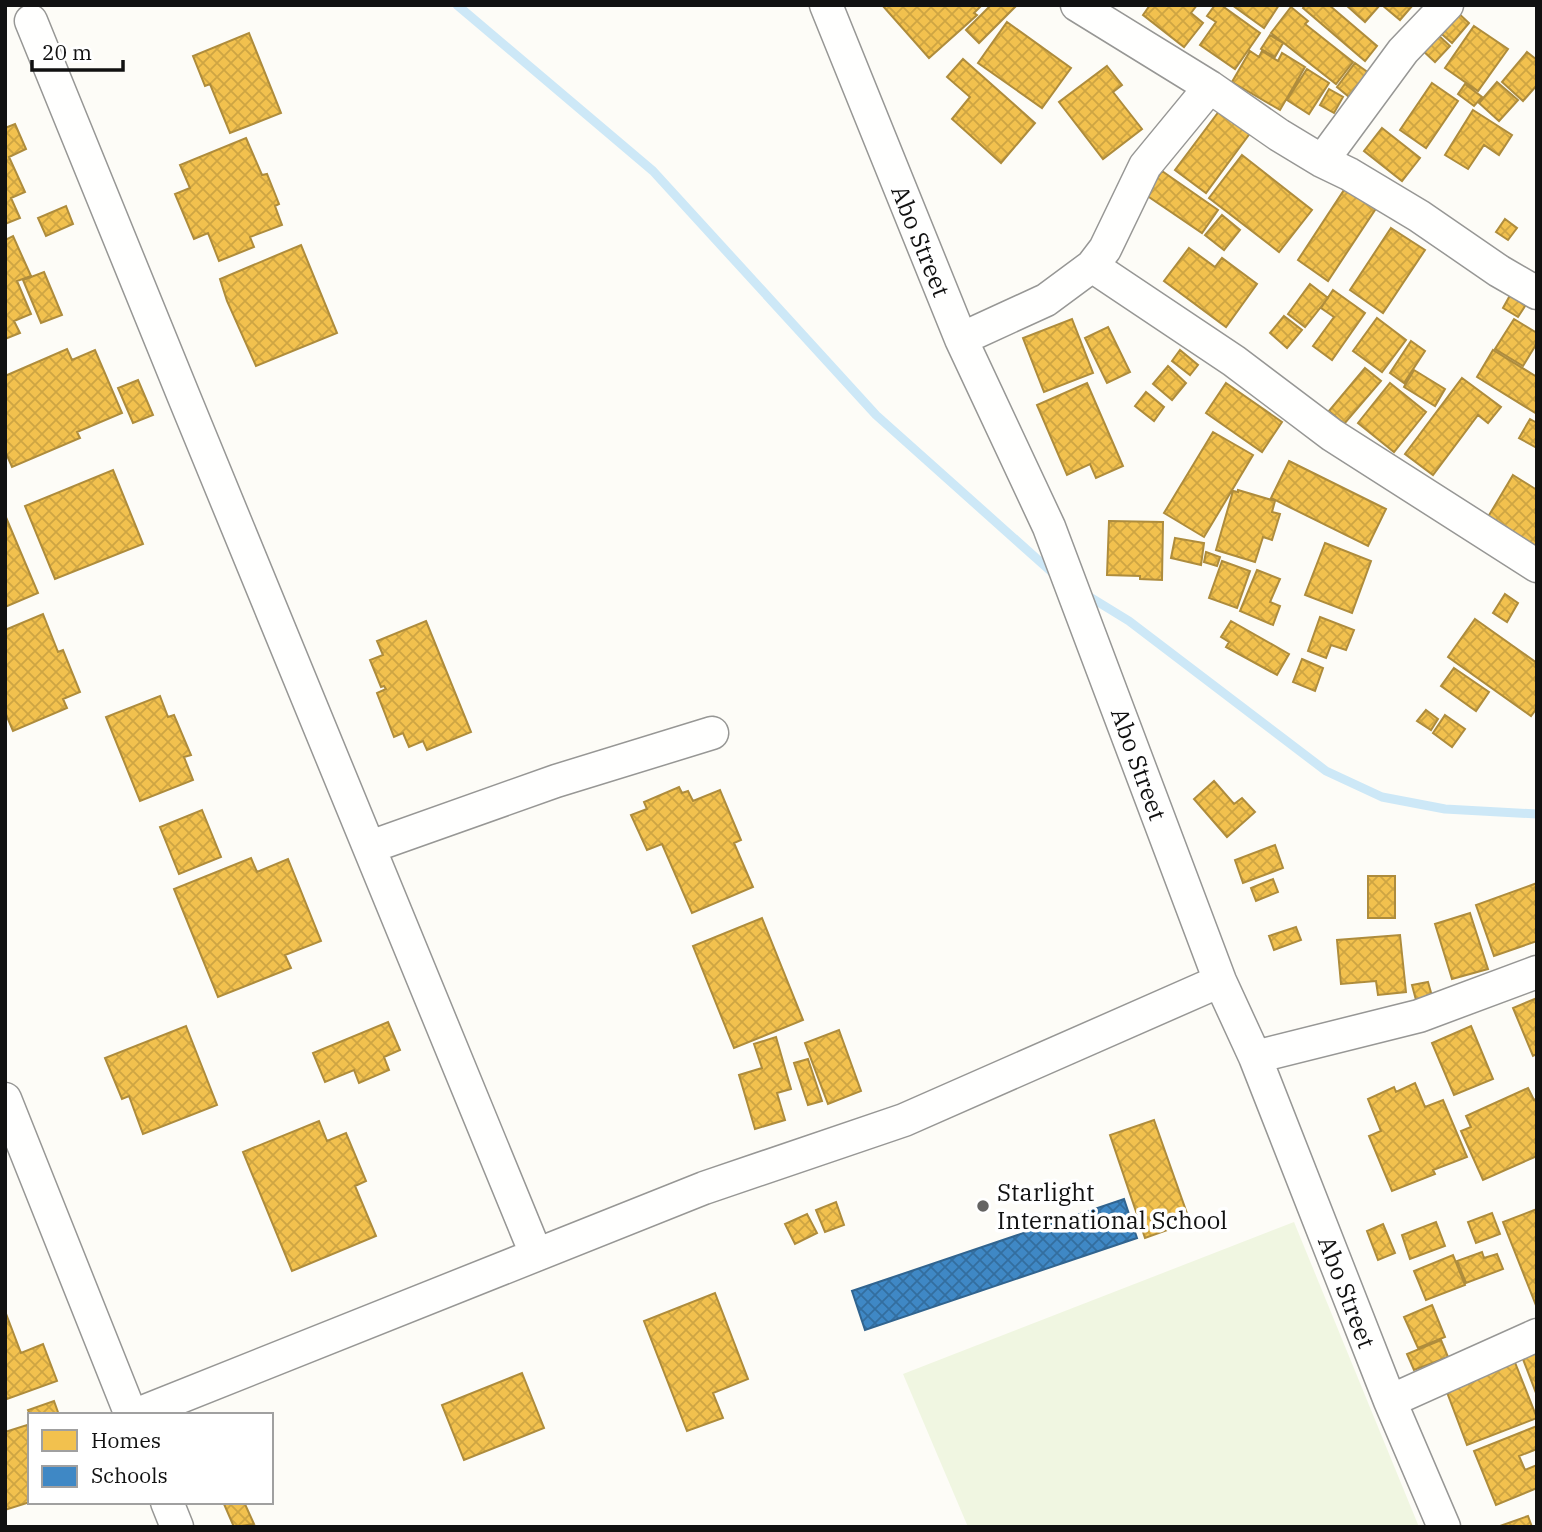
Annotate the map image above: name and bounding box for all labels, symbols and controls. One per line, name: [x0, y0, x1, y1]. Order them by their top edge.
scale bar: [32, 28, 122, 72]
text: 20 m: [42, 38, 92, 66]
street label: Abo Street: [884, 180, 958, 302]
street label: Abo Street: [1104, 703, 1174, 825]
place label: Starlight International School: [997, 1176, 1228, 1236]
marker: Starlight International School: [975, 1198, 991, 1214]
street label: Abo Street: [1311, 1231, 1383, 1353]
legend: [28, 1413, 273, 1504]
text: Homes: [91, 1426, 161, 1454]
text: Schools: [91, 1461, 168, 1489]

